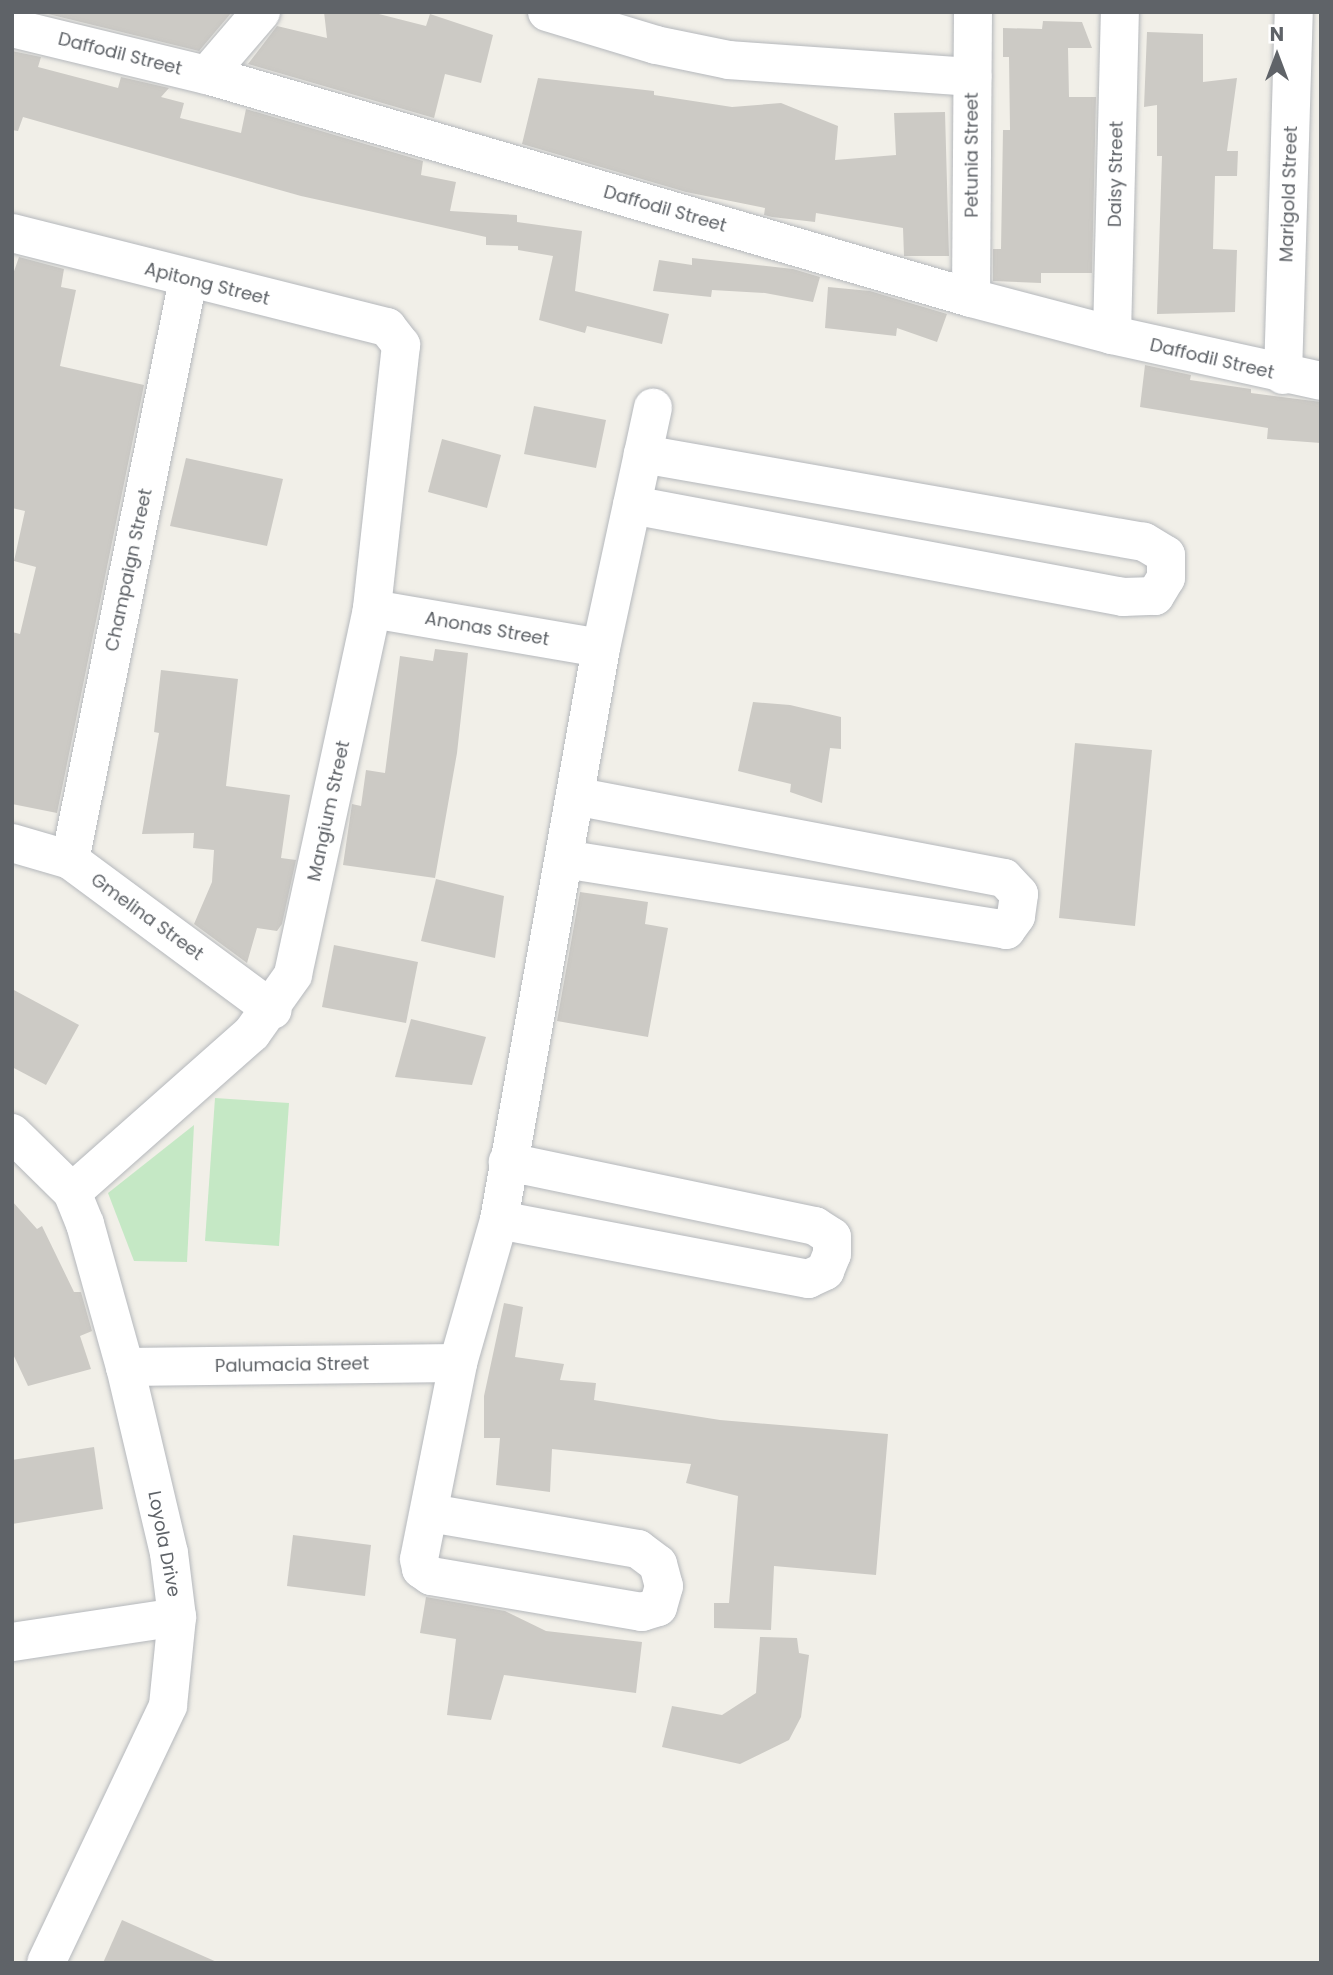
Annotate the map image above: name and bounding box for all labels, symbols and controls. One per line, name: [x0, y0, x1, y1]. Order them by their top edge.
north arrow: [1242, 21, 1312, 91]
text: N: [1270, 21, 1284, 48]
street label: Daffodil Street: [56, 28, 184, 80]
street label: Petunia Street: [961, 92, 983, 218]
street label: Daisy Street: [1104, 121, 1128, 227]
street label: Marigold Street: [1276, 125, 1302, 263]
street label: Daffodil Street: [601, 181, 729, 237]
street label: Apitong Street: [142, 258, 272, 310]
street label: Daffodil Street: [1148, 334, 1276, 384]
street label: Champaign Street: [101, 487, 157, 653]
street label: Anonas Street: [423, 607, 551, 651]
street label: Mangium Street: [304, 739, 354, 883]
street label: Gmelina Street: [87, 869, 207, 965]
street label: Palumacia Street: [215, 1353, 369, 1377]
street label: Loyola Drive: [143, 1489, 185, 1599]

